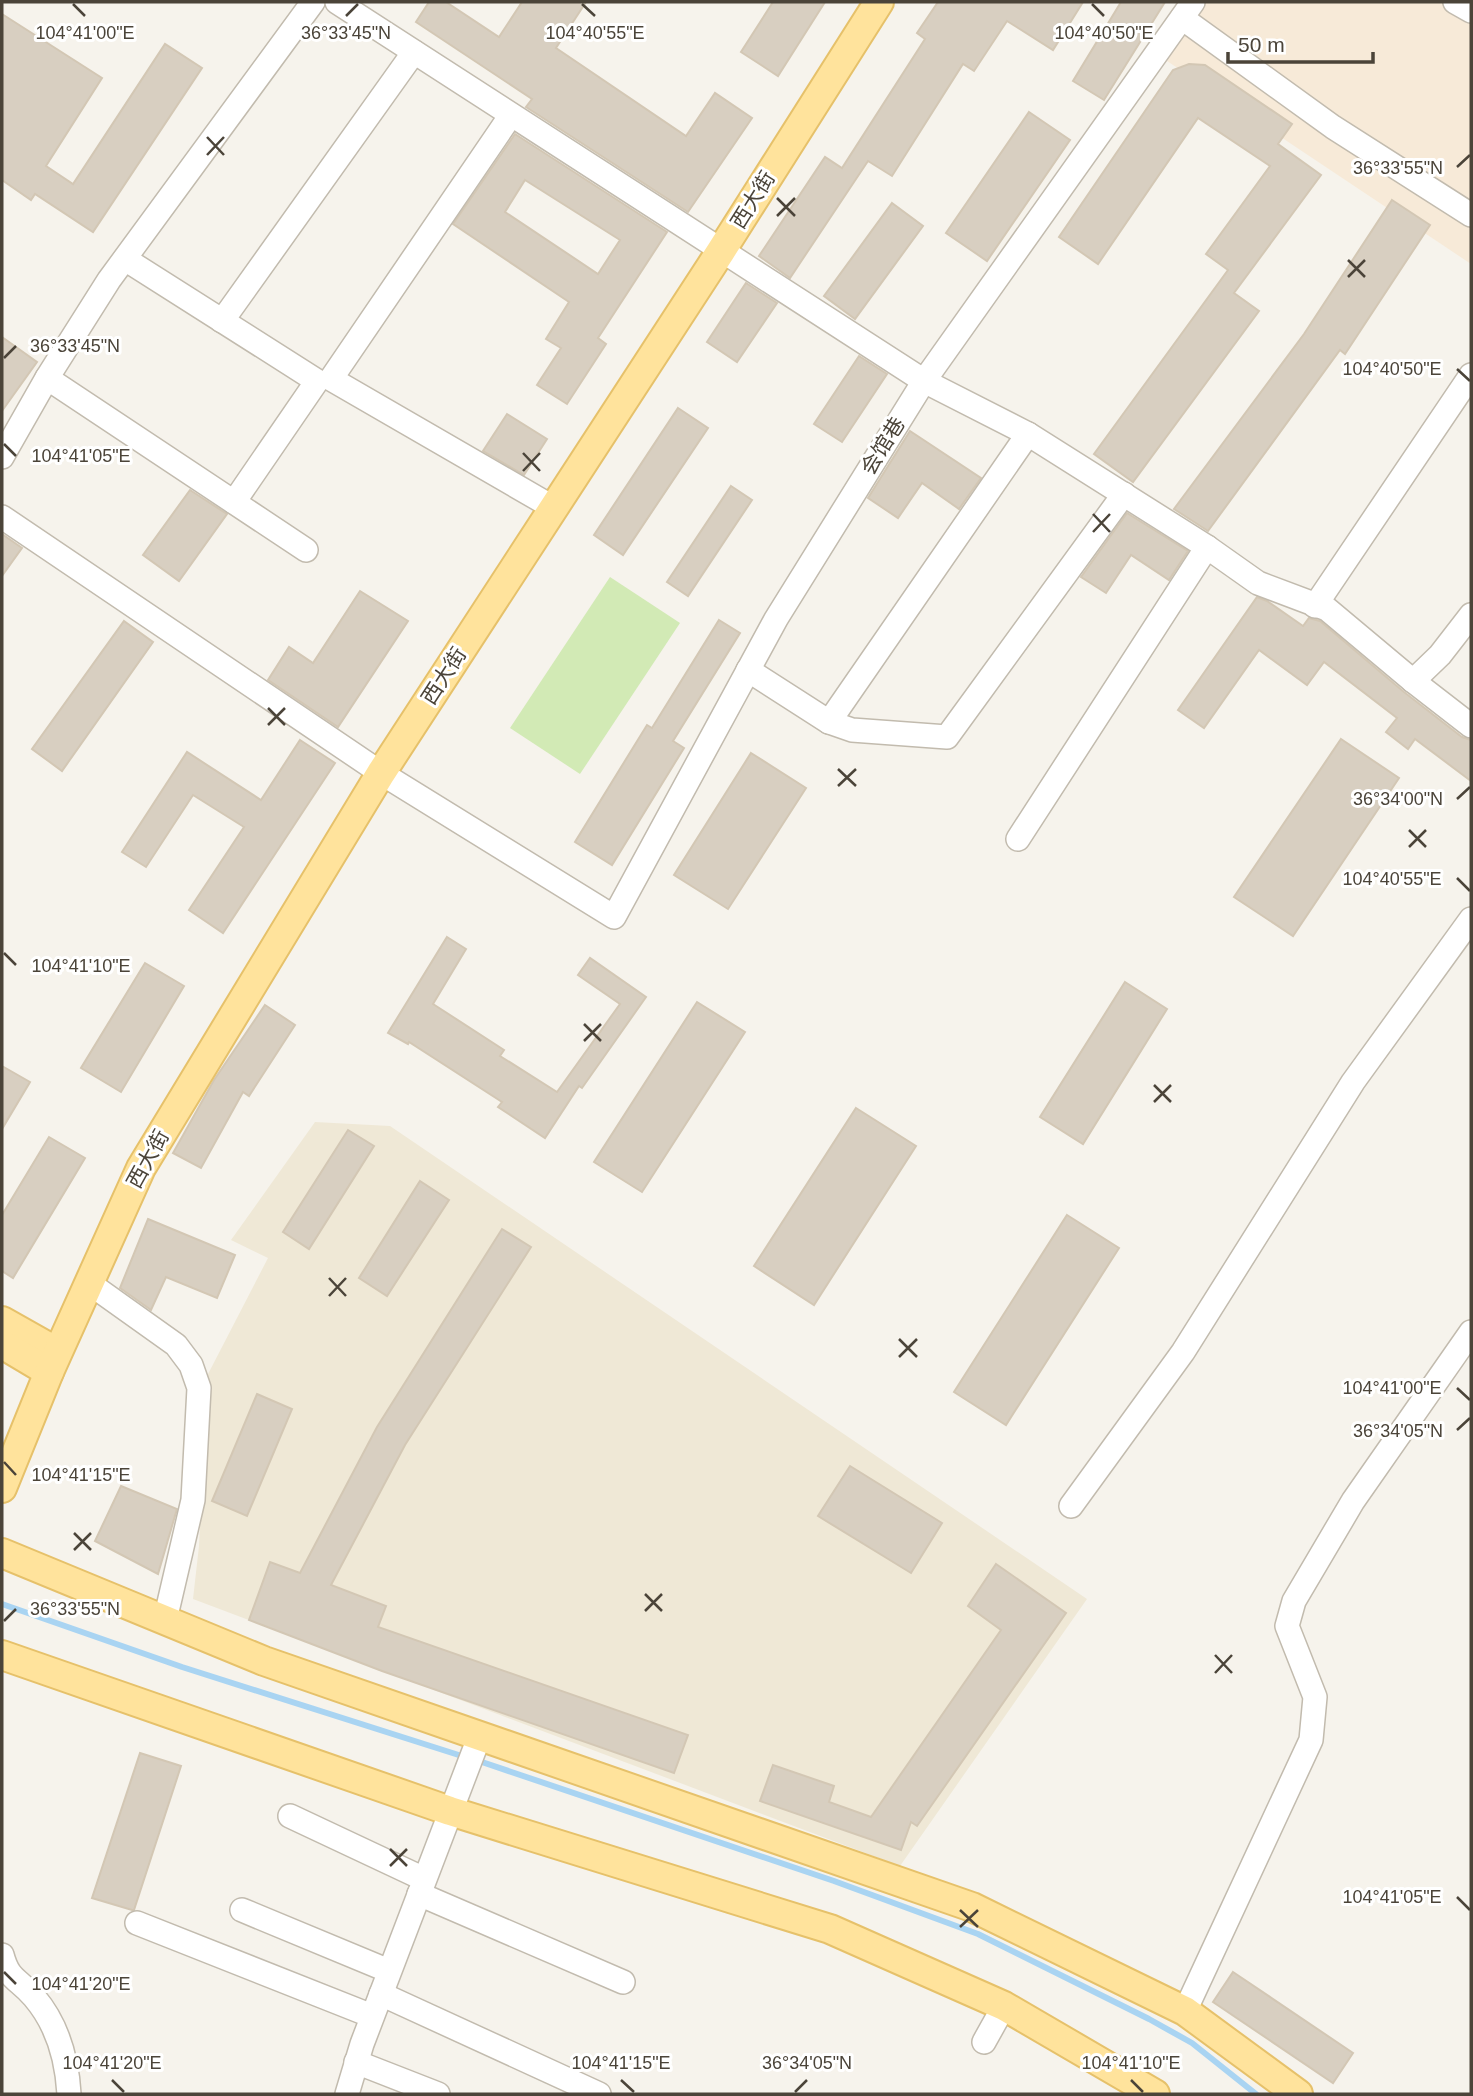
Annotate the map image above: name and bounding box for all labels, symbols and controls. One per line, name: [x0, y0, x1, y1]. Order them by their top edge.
scale bar: [1228, 21, 1373, 65]
text: 104°41'00"E: [35, 23, 135, 43]
text: 36°33'45"N: [301, 23, 391, 43]
text: 104°40'55"E: [545, 23, 645, 43]
text: 104°40'50"E: [1054, 23, 1154, 43]
text: 50 m: [1238, 33, 1285, 56]
text: 36°33'55"N: [1353, 158, 1443, 178]
street label: 西大街: [726, 167, 779, 233]
text: 36°33'45"N: [30, 336, 120, 356]
text: 104°40'50"E: [1342, 359, 1442, 379]
street label: 会馆巷: [856, 413, 909, 479]
text: 104°41'05"E: [31, 446, 131, 466]
street label: 西大街: [417, 643, 470, 708]
text: 36°34'00"N: [1353, 789, 1443, 809]
text: 104°40'55"E: [1342, 869, 1442, 889]
text: 104°41'10"E: [31, 956, 131, 976]
street label: 西大街: [122, 1126, 173, 1192]
text: 104°41'00"E: [1342, 1378, 1442, 1398]
text: 36°34'05"N: [1353, 1421, 1443, 1441]
text: 104°41'15"E: [31, 1465, 131, 1485]
text: 36°33'55"N: [30, 1599, 120, 1619]
text: 104°41'05"E: [1342, 1887, 1442, 1907]
text: 104°41'20"E: [31, 1974, 131, 1994]
text: 104°41'20"E: [62, 2053, 162, 2073]
text: 104°41'15"E: [571, 2053, 671, 2073]
text: 36°34'05"N: [762, 2053, 852, 2073]
text: 104°41'10"E: [1081, 2053, 1181, 2073]

